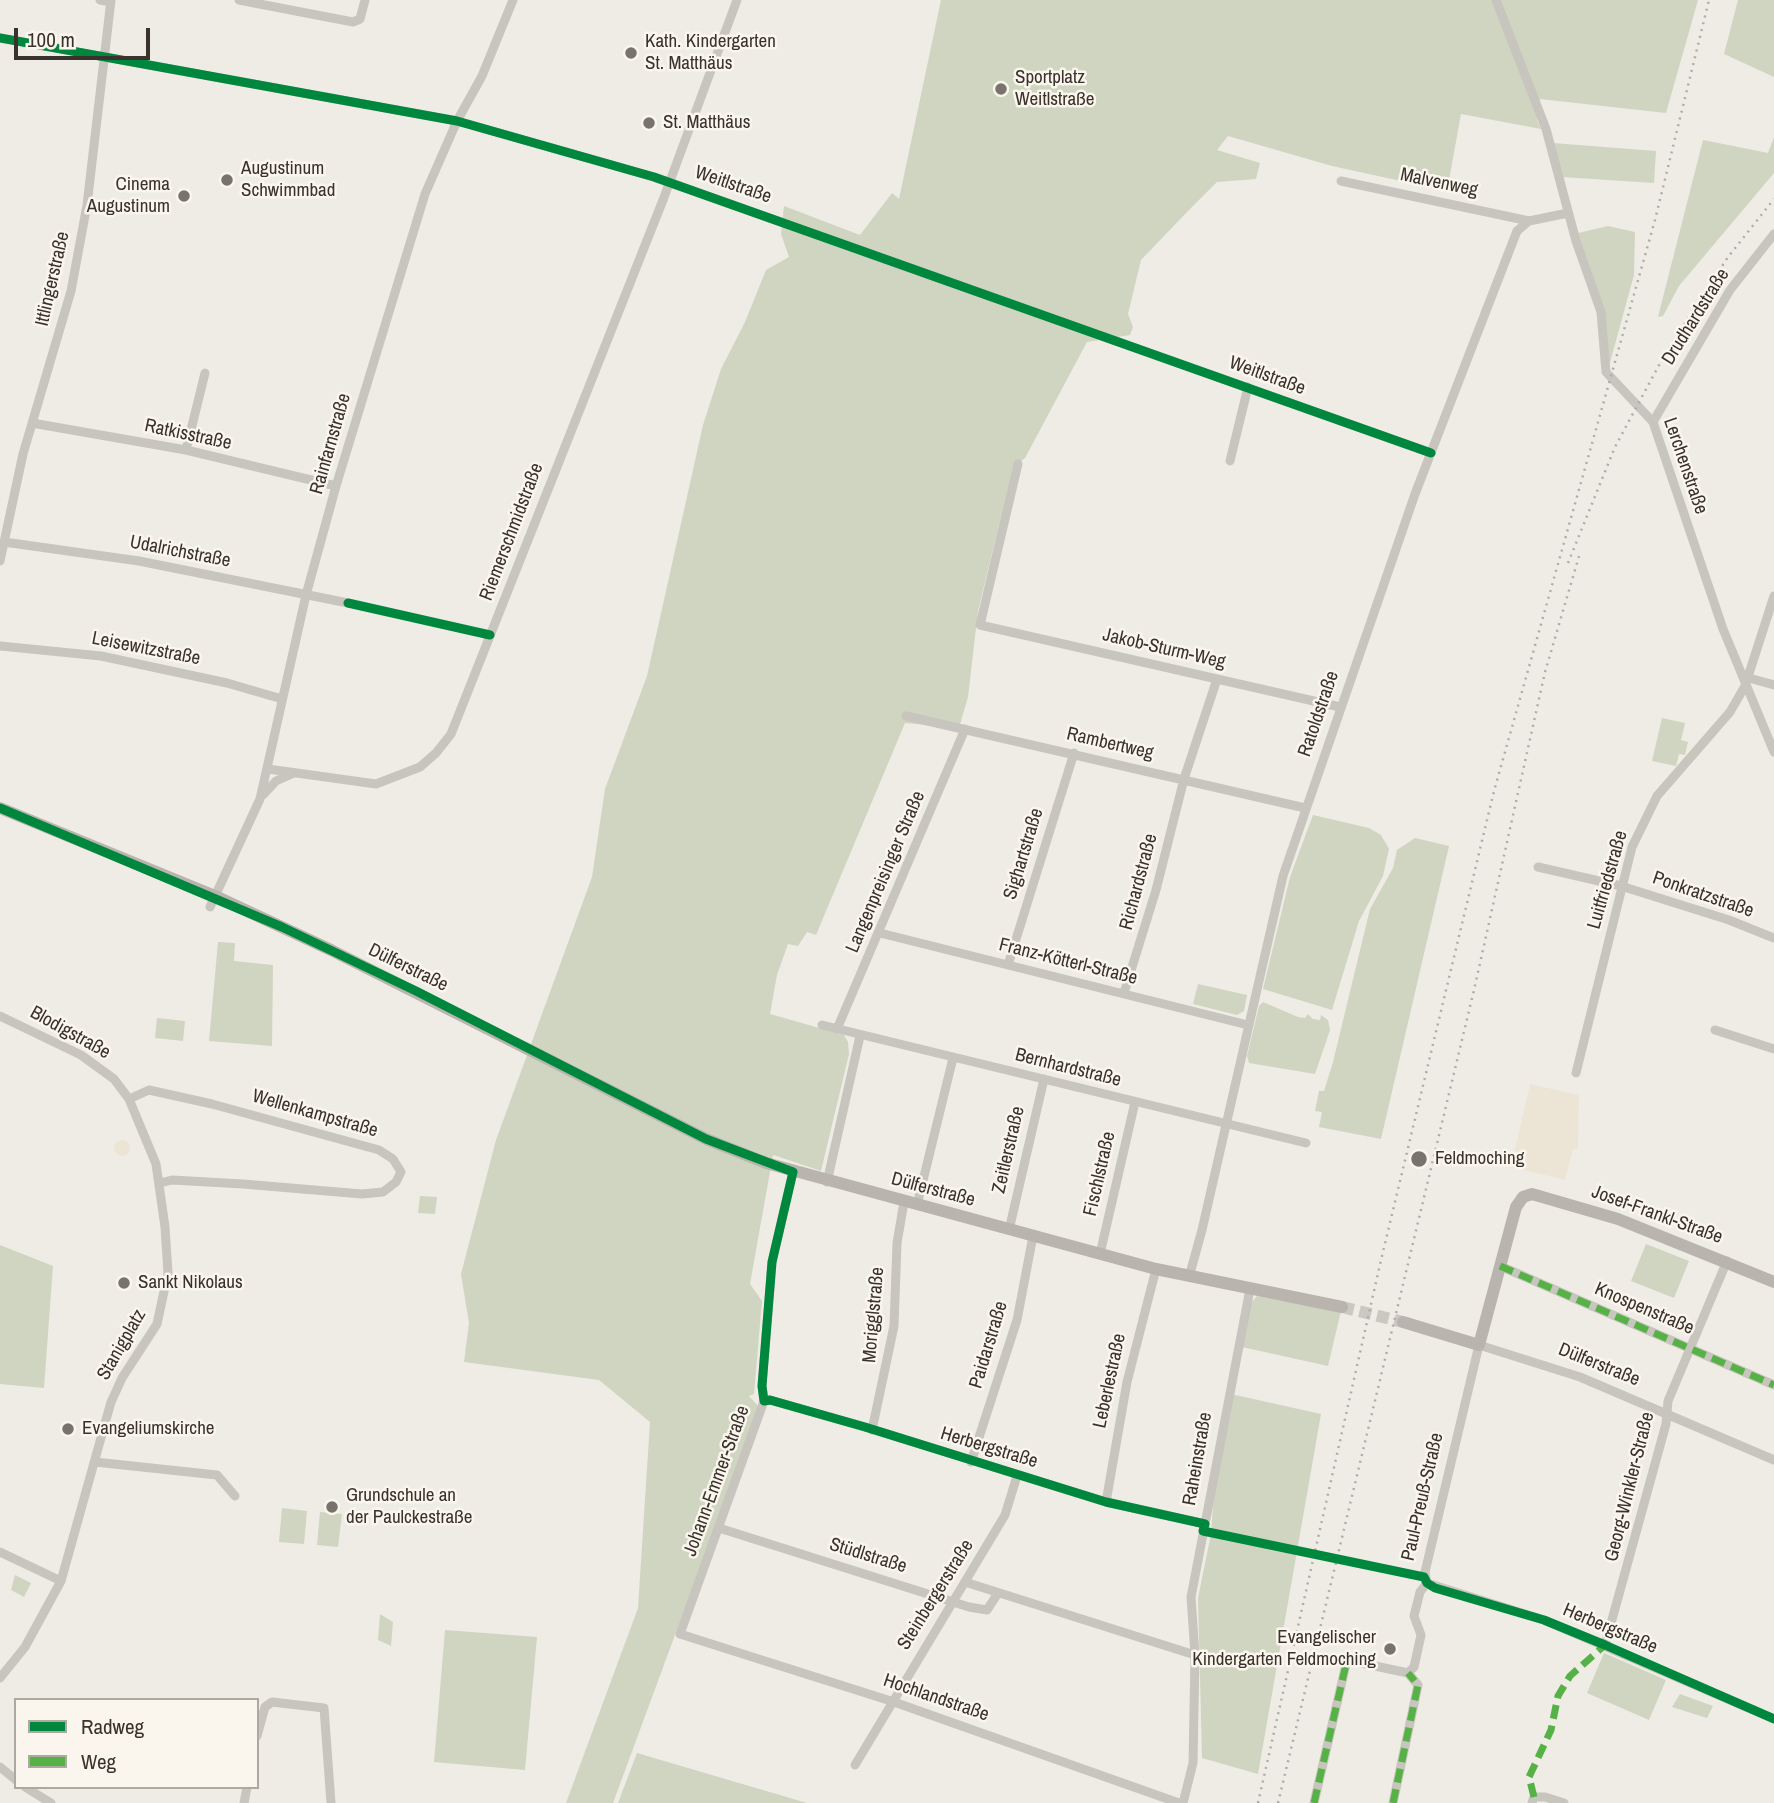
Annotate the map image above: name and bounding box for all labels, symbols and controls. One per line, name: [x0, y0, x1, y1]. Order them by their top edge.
scale bar: [18, 14, 154, 58]
text: 100 m: [27, 25, 75, 54]
place label: Kath. Kindergarten St. Matthäus: [645, 31, 776, 75]
marker: Kath. Kindergarten St. Matthäus: [623, 45, 639, 61]
place label: Sportplatz Weitlstraße: [1015, 67, 1094, 111]
marker: Sportplatz Weitlstraße: [993, 81, 1009, 97]
place label: St. Matthäus: [663, 112, 750, 134]
marker: St. Matthäus: [641, 115, 657, 131]
place label: Augustinum Schwimmbad: [241, 158, 335, 202]
street label: Weitlstraße: [692, 161, 774, 209]
street label: Malvenweg: [1398, 164, 1480, 202]
marker: Augustinum Schwimmbad: [219, 172, 235, 188]
place label: Cinema Augustinum: [87, 174, 170, 218]
marker: Cinema Augustinum: [176, 188, 192, 204]
street label: Ittlingerstraße: [31, 230, 75, 328]
street label: Drudhardstraße: [1657, 265, 1735, 369]
street label: Weitlstraße: [1226, 352, 1308, 400]
street label: Rainfarnstraße: [306, 391, 356, 497]
street label: Ratkisstraße: [142, 415, 234, 455]
street label: Lerchenstraße: [1658, 415, 1712, 517]
street label: Riemerschmidstraße: [475, 460, 549, 604]
street label: Udalrichstraße: [128, 531, 232, 573]
street label: Jakob-Sturm-Weg: [1100, 624, 1228, 674]
street label: Leisewitzstraße: [90, 627, 202, 671]
street label: Ratoldstraße: [1294, 668, 1344, 760]
street label: Rambertweg: [1064, 723, 1156, 765]
street label: Langenpreisinger Straße: [842, 788, 930, 956]
street label: Sighartstraße: [999, 806, 1049, 902]
street label: Luitfriedstraße: [1583, 828, 1633, 932]
street label: Richardstraße: [1115, 831, 1163, 933]
street label: Ponkratzstraße: [1649, 867, 1757, 923]
street label: Franz-Kötterl-Straße: [996, 934, 1140, 990]
street label: Dülferstraße: [364, 939, 452, 997]
street label: Blodigstraße: [26, 1002, 114, 1064]
street label: Bernhardstraße: [1013, 1044, 1123, 1092]
street label: Wellenkampstraße: [250, 1085, 380, 1143]
street label: Zeitlerstraße: [988, 1104, 1030, 1196]
street label: Fischlstraße: [1079, 1130, 1121, 1218]
place label: Feldmoching: [1435, 1148, 1524, 1170]
marker: Feldmoching: [1409, 1149, 1429, 1169]
street label: Dülferstraße: [889, 1168, 977, 1212]
street label: Josef-Frankl-Straße: [1588, 1181, 1726, 1249]
street label: Morigglstraße: [858, 1266, 890, 1364]
place label: Sankt Nikolaus: [138, 1272, 243, 1294]
marker: Sankt Nikolaus: [116, 1275, 132, 1291]
street label: Knospenstraße: [1591, 1278, 1697, 1340]
street label: Paidarstraße: [965, 1299, 1013, 1391]
street label: Stanigplatz: [93, 1306, 151, 1384]
street label: Leberlestraße: [1089, 1332, 1131, 1430]
street label: Dülferstraße: [1555, 1338, 1643, 1392]
street label: Johann-Emmer-Straße: [679, 1403, 755, 1559]
street label: Georg-Winkler-Straße: [1600, 1410, 1660, 1564]
street label: Raheinstraße: [1179, 1411, 1217, 1507]
place label: Evangeliumskirche: [82, 1418, 214, 1440]
marker: Evangeliumskirche: [60, 1421, 76, 1437]
street label: Herbergstraße: [938, 1422, 1040, 1474]
street label: Paul-Preuß-Straße: [1397, 1431, 1449, 1563]
place label: Grundschule an der Paulckestraße: [346, 1485, 472, 1529]
marker: Grundschule an der Paulckestraße: [324, 1499, 340, 1515]
street label: Stüdlstraße: [827, 1533, 909, 1579]
street label: Steinbergerstraße: [893, 1536, 979, 1654]
street label: Herbergstraße: [1559, 1599, 1661, 1659]
place label: Evangelischer Kindergarten Feldmoching: [1192, 1627, 1376, 1671]
marker: Evangelischer Kindergarten Feldmoching: [1382, 1641, 1398, 1657]
street label: Hochlandstraße: [880, 1669, 992, 1727]
legend: [14, 1698, 259, 1789]
text: Radweg: [81, 1712, 144, 1741]
text: Weg: [81, 1747, 116, 1776]

